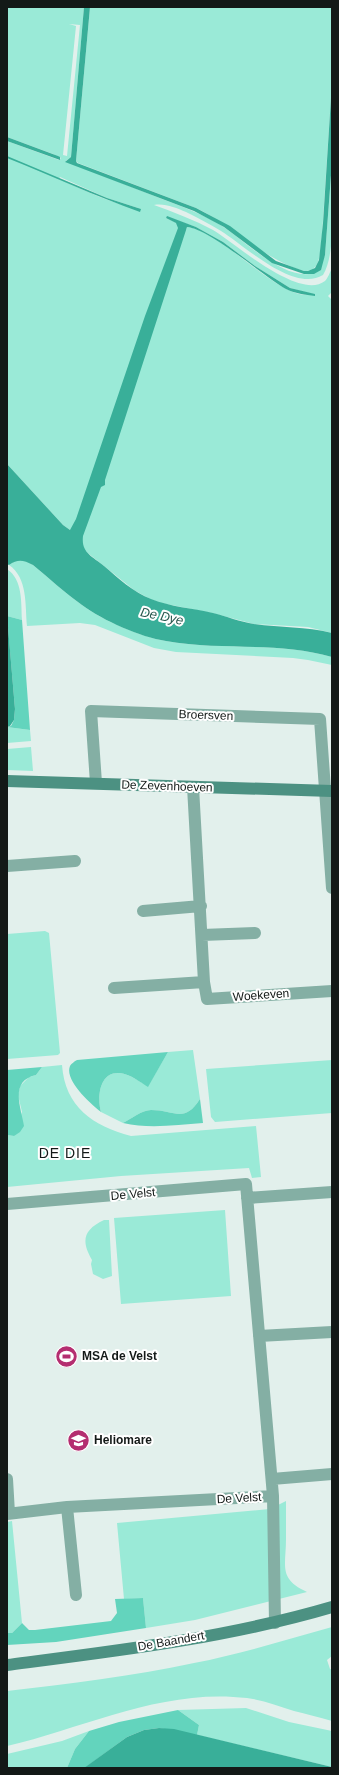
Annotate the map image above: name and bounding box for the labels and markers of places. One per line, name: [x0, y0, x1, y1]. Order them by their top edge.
sports icon: MSA de Velst: [54, 1343, 80, 1369]
place label: MSA de Velst: [82, 1349, 157, 1363]
school or university icon: Heliomare: [66, 1427, 92, 1453]
place label: Heliomare: [94, 1433, 152, 1447]

